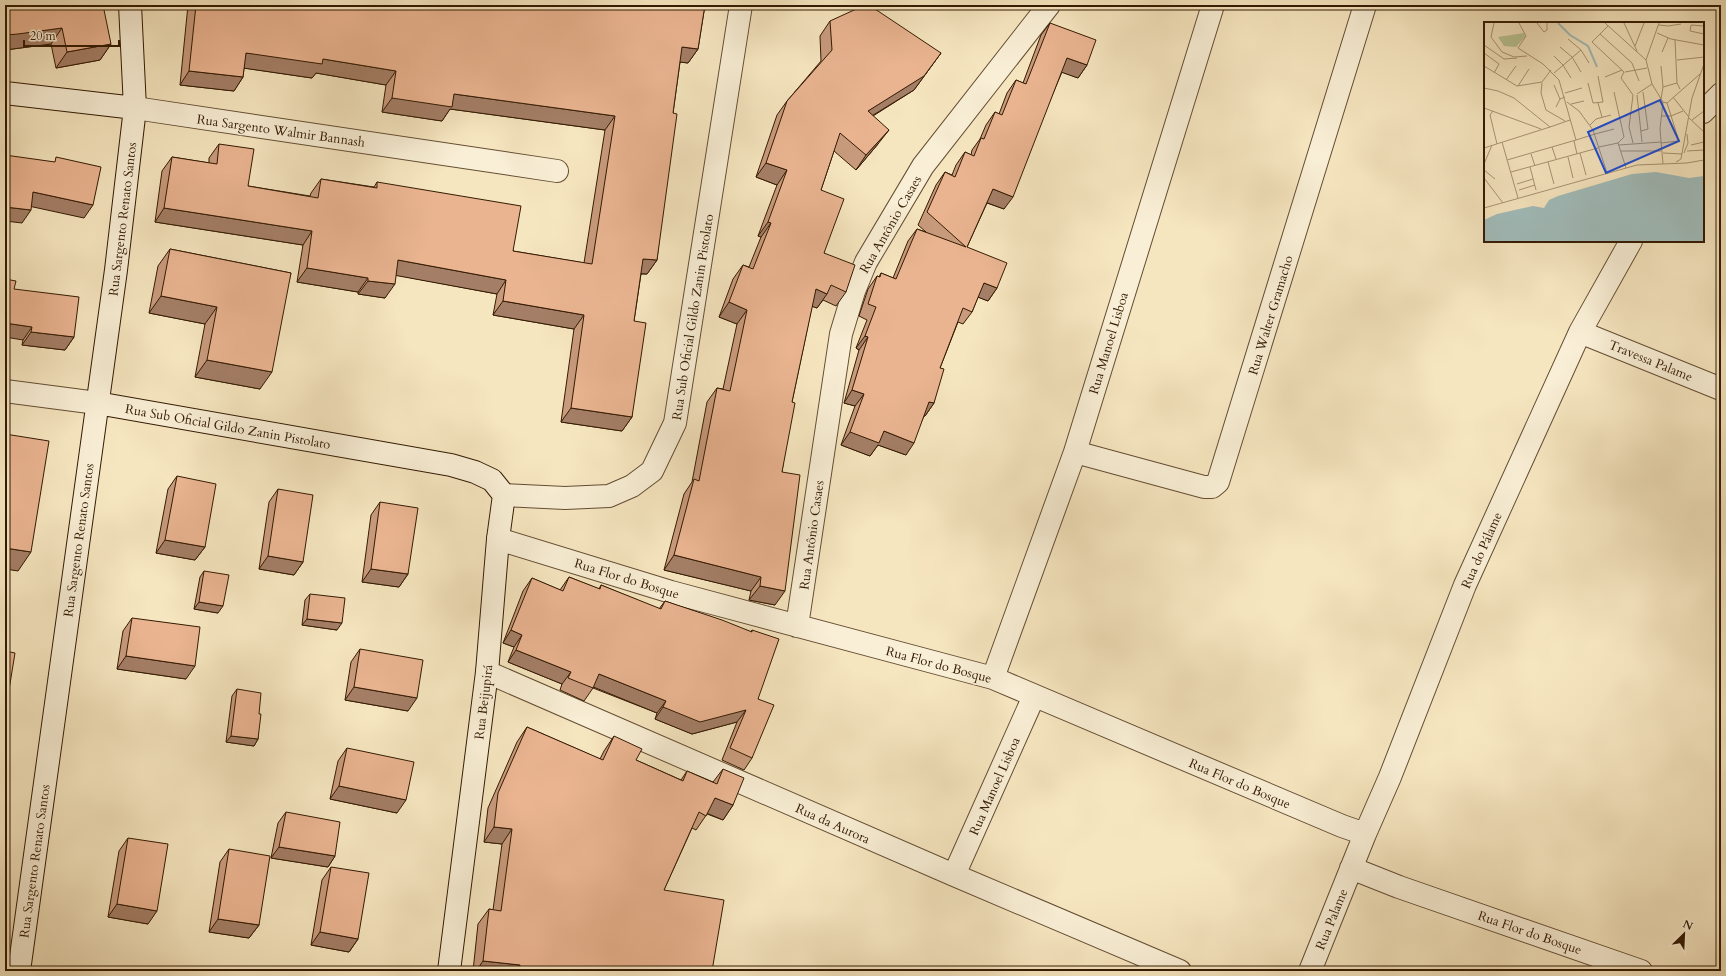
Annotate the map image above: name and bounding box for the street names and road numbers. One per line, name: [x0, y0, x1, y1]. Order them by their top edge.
street label: Rua Sargento Walmir Bannash: [196, 110, 366, 152]
street label: Rua Sargento Renato Santos: [105, 141, 141, 297]
street label: Rua Antônio Casaes: [855, 172, 926, 277]
street label: Rua Sub Oficial Gildo Zanin Pistolato: [668, 213, 718, 421]
street label: Rua Walter Gramacho: [1244, 253, 1298, 377]
street label: Rua Manoel Lisboa: [1085, 290, 1133, 396]
street label: Travessa Palame: [1606, 336, 1695, 386]
street label: Rua Sub Oficial Gildo Zanin Pistolato: [124, 400, 332, 454]
street label: Rua Sargento Renato Santos: [59, 462, 99, 618]
street label: Rua Antônio Casaes: [795, 479, 829, 591]
street label: Rua do Pálame: [1457, 509, 1507, 591]
street label: Rua Flor do Bosque: [572, 554, 681, 604]
street label: Rua Flor do Bosque: [884, 642, 994, 688]
street label: Rua Beijupirá: [470, 663, 498, 741]
street label: Rua Manoel Lisboa: [965, 734, 1025, 838]
street label: Rua Flor do Bosque: [1186, 754, 1293, 814]
street label: Rua Sargento Renato Santos: [15, 783, 55, 939]
street label: Rua da Aurora: [792, 799, 873, 849]
street label: Rua Palame: [1312, 886, 1352, 953]
street label: Rua Flor do Bosque: [1475, 907, 1584, 959]

